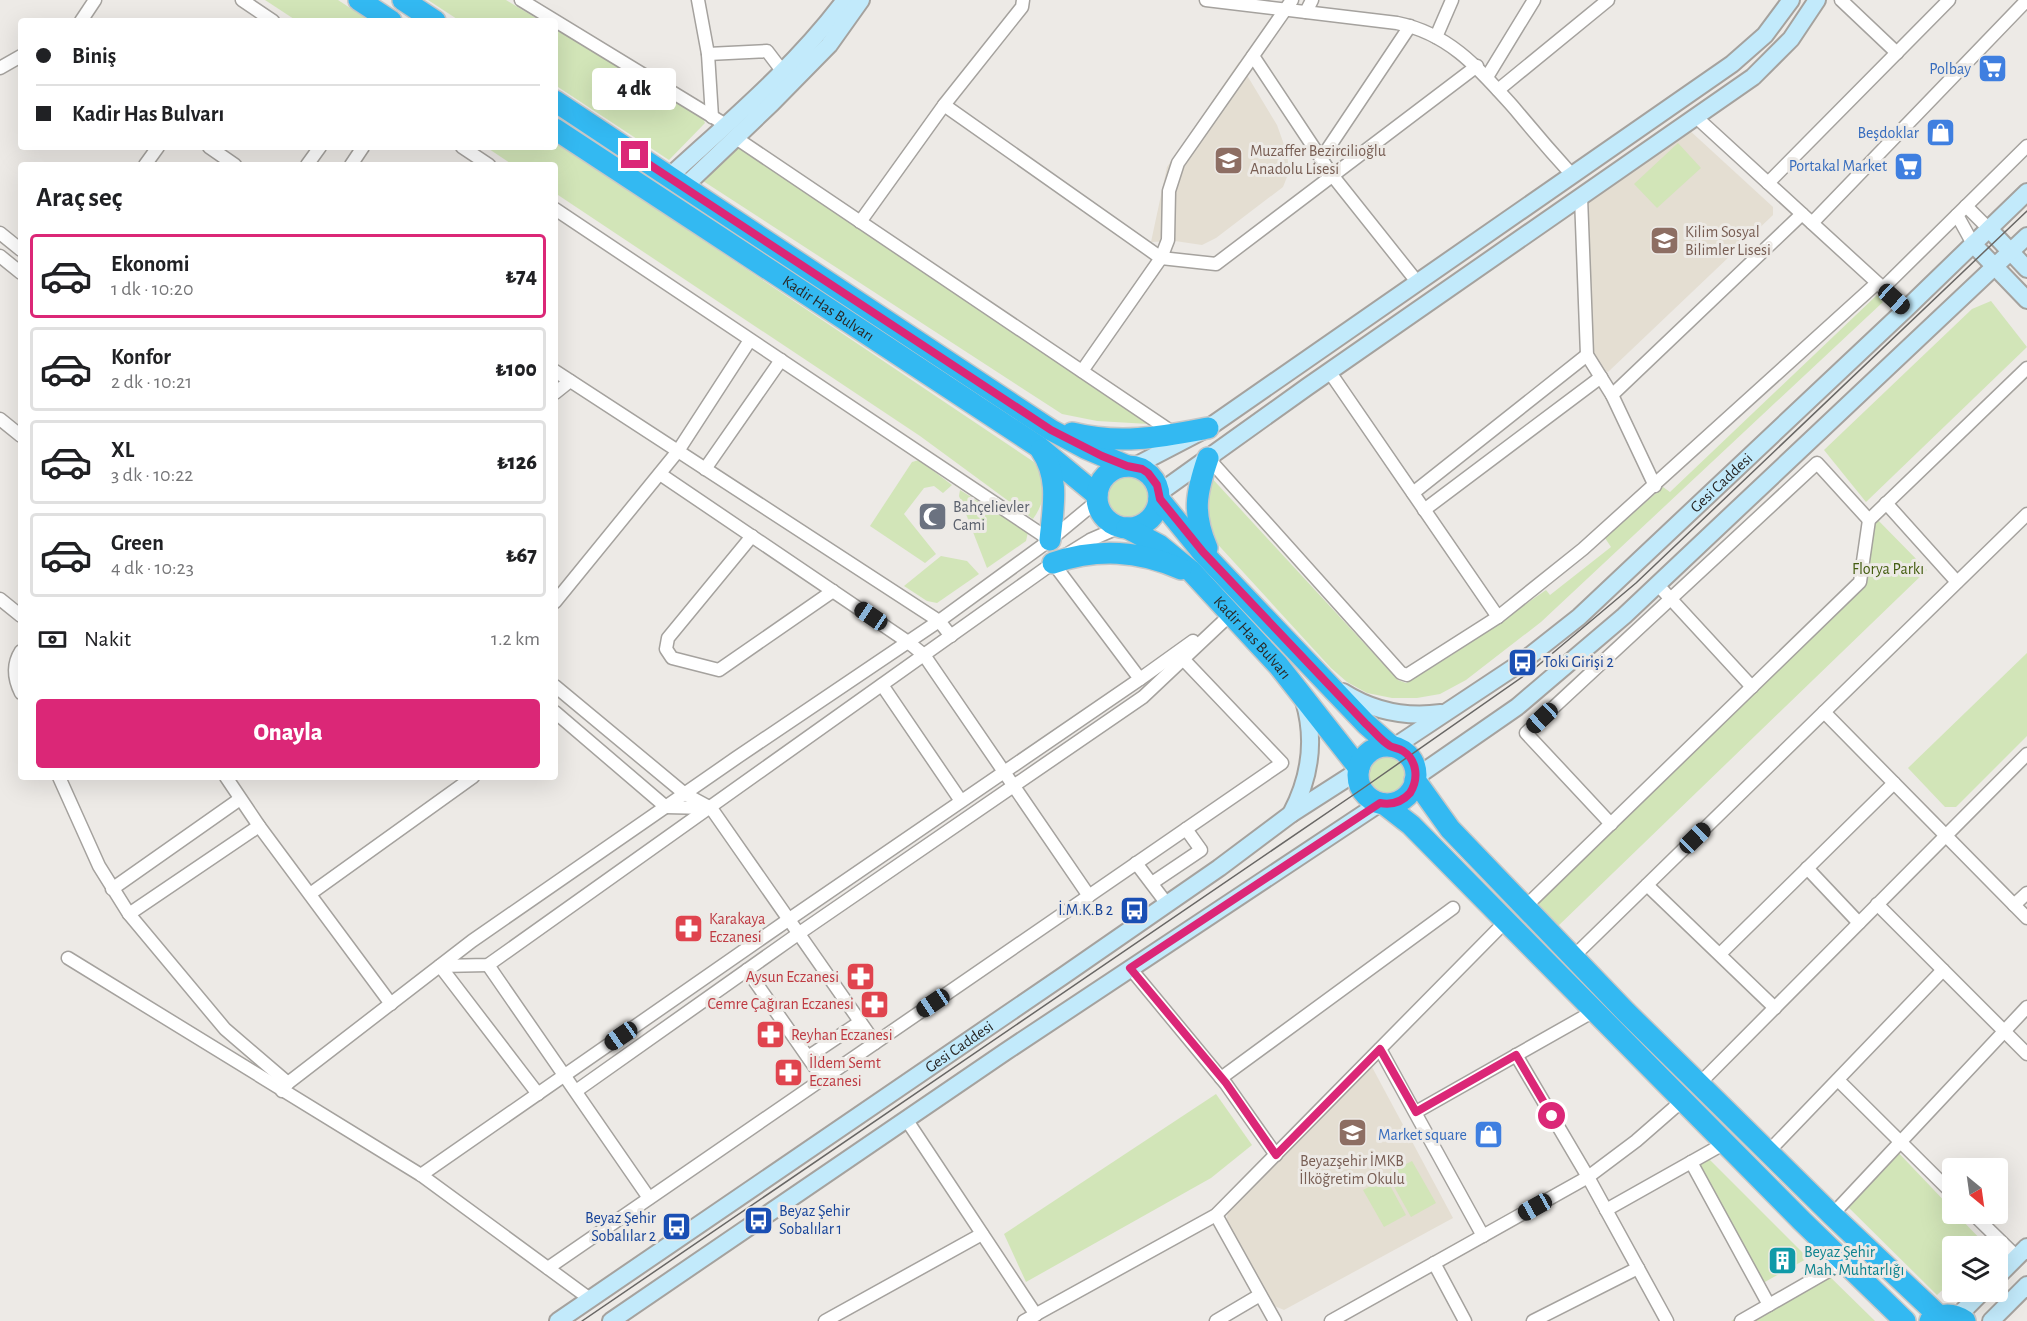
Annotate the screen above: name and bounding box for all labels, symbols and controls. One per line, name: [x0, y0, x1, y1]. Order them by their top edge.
text: Biniş: [72, 45, 116, 67]
supermarket icon: Polbay: [1976, 53, 2008, 85]
place label: Polbay: [1929, 61, 1971, 78]
callout: 4 dk: [593, 68, 677, 110]
text: 4 dk: [617, 79, 651, 99]
text: Kadir Has Bulvarı: [72, 103, 224, 125]
shop icon: Beşdoklar: [1924, 117, 1956, 149]
place label: Beşdoklar: [1857, 125, 1920, 141]
route end: [621, 141, 648, 168]
place label: Muzaffer Bezircilioğlu Anadolu Lisesi: [1250, 143, 1386, 177]
school or university icon: Muzaffer Bezircilioğlu Anadolu Lisesi: [1213, 144, 1245, 176]
supermarket icon: Portakal Market: [1892, 150, 1924, 182]
place label: Portakal Market: [1789, 158, 1887, 174]
text: Araç seç: [36, 184, 122, 211]
place label: Kilim Sosyal Bilimler Lisesi: [1685, 224, 1771, 258]
school or university icon: Kilim Sosyal Bilimler Lisesi: [1648, 225, 1680, 257]
icon: car: [39, 249, 93, 303]
text: Ekonomi: [111, 253, 190, 275]
text: ₺74: [505, 265, 537, 287]
street label: Kadir Has Bulvarı: [780, 273, 877, 344]
text: 1 dk · 10:20: [111, 279, 194, 299]
car: [1875, 280, 1913, 318]
icon: car: [39, 342, 93, 396]
text: Konfor: [111, 346, 171, 368]
text: ₺100: [496, 358, 537, 380]
text: 2 dk · 10:21: [111, 372, 192, 392]
icon: car: [39, 435, 93, 489]
text: XL: [111, 439, 134, 461]
street label: Gesi Caddesi: [1687, 450, 1756, 516]
text: ₺126: [497, 451, 537, 473]
text: 3 dk · 10:22: [111, 465, 193, 485]
place label: Bahçelievler Cami: [953, 499, 1030, 533]
mosque icon: Bahçelievler Cami: [916, 500, 948, 532]
icon: car: [39, 528, 93, 582]
text: Green: [111, 532, 164, 554]
text: ₺67: [506, 544, 537, 566]
text: 4 dk · 10:23: [111, 558, 194, 578]
park label: Florya Parkı: [1852, 561, 1924, 578]
street label: Kadir Has Bulvarı: [1211, 593, 1294, 682]
car: [851, 598, 891, 634]
icon: cash: [36, 623, 69, 656]
text: Nakit: [84, 628, 131, 650]
text: 1.2 km: [491, 629, 540, 649]
bus stop icon: Toki Girişi 2: [1506, 646, 1538, 678]
place label: Toki Girişi 2: [1543, 654, 1614, 670]
button: Onayla: [36, 699, 540, 768]
car: [1523, 699, 1561, 737]
car: [1676, 819, 1714, 857]
bus stop icon: İ.M.K.B 2: [1118, 894, 1150, 926]
place label: İ.M.K.B 2: [1058, 900, 1113, 918]
place label: Karakaya Eczanesi: [709, 911, 765, 945]
pharmacy icon: Karakaya Eczanesi: [672, 912, 704, 944]
pharmacy icon: Aysun Eczanesi: [844, 961, 876, 993]
place label: Aysun Eczanesi: [746, 969, 839, 986]
car: [913, 985, 953, 1021]
pharmacy icon: Cemre Çağıran Eczanesi: [859, 988, 891, 1020]
place label: Cemre Çağıran Eczanesi: [708, 996, 854, 1012]
car: [601, 1018, 641, 1054]
street label: Gesi Caddesi: [922, 1018, 996, 1076]
pharmacy icon: Reyhan Eczanesi: [754, 1019, 786, 1051]
place label: Reyhan Eczanesi: [791, 1027, 893, 1044]
place label: İldem Semt Eczanesi: [809, 1053, 881, 1089]
pharmacy icon: İldem Semt Eczanesi: [772, 1056, 804, 1088]
route start: [1538, 1102, 1565, 1129]
school or university icon: Beyazşehir İMKB İlköğretim Okulu: [1336, 1117, 1368, 1149]
shop icon: Market square: [1472, 1119, 1504, 1151]
place label: Market square: [1378, 1127, 1467, 1143]
place label: Beyazşehir İMKB İlköğretim Okulu: [1299, 1151, 1405, 1187]
north arrow: [1942, 1158, 2008, 1224]
map controls: [1942, 1158, 2008, 1302]
car: [1515, 1190, 1555, 1224]
place label: Beyaz Şehir Sobalılar 1: [779, 1203, 851, 1237]
bus stop icon: Beyaz Şehir Sobalılar 1: [742, 1204, 774, 1236]
place label: Beyaz Şehir Sobalılar 2: [585, 1210, 657, 1244]
bus stop icon: Beyaz Şehir Sobalılar 2: [661, 1211, 693, 1243]
button: layers: [1942, 1236, 2008, 1302]
place label: Beyaz Şehir Mah. Muhtarlığı: [1804, 1244, 1904, 1278]
building icon: Beyaz Şehir Mah. Muhtarlığı: [1767, 1245, 1799, 1277]

